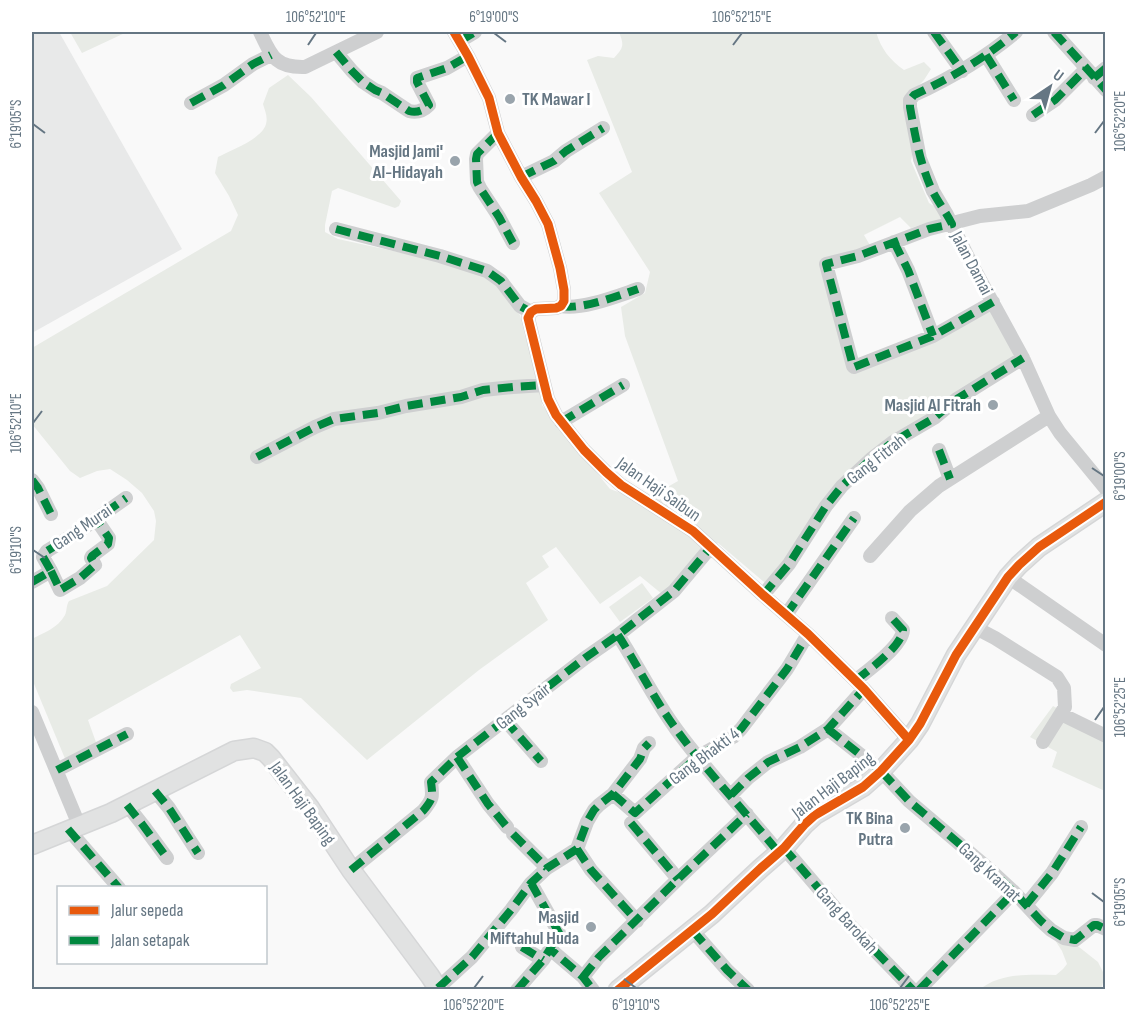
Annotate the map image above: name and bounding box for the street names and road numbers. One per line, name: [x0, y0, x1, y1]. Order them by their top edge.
street label: Jalan Damai: [946, 227, 997, 299]
street label: Gang Fitrah: [843, 430, 910, 489]
street label: Jalan Haji Saibun: [612, 452, 705, 526]
street label: Gang Murai: [49, 500, 116, 555]
street label: Gang Syair: [492, 679, 555, 734]
street label: Gang Bhakti 4: [665, 723, 744, 790]
street label: Jalan Haji Baping: [787, 748, 879, 824]
street label: Jalan Haji Baping: [265, 757, 340, 849]
street label: Gang Kramat: [954, 838, 1025, 907]
street label: Gang Barokah: [811, 883, 882, 958]

